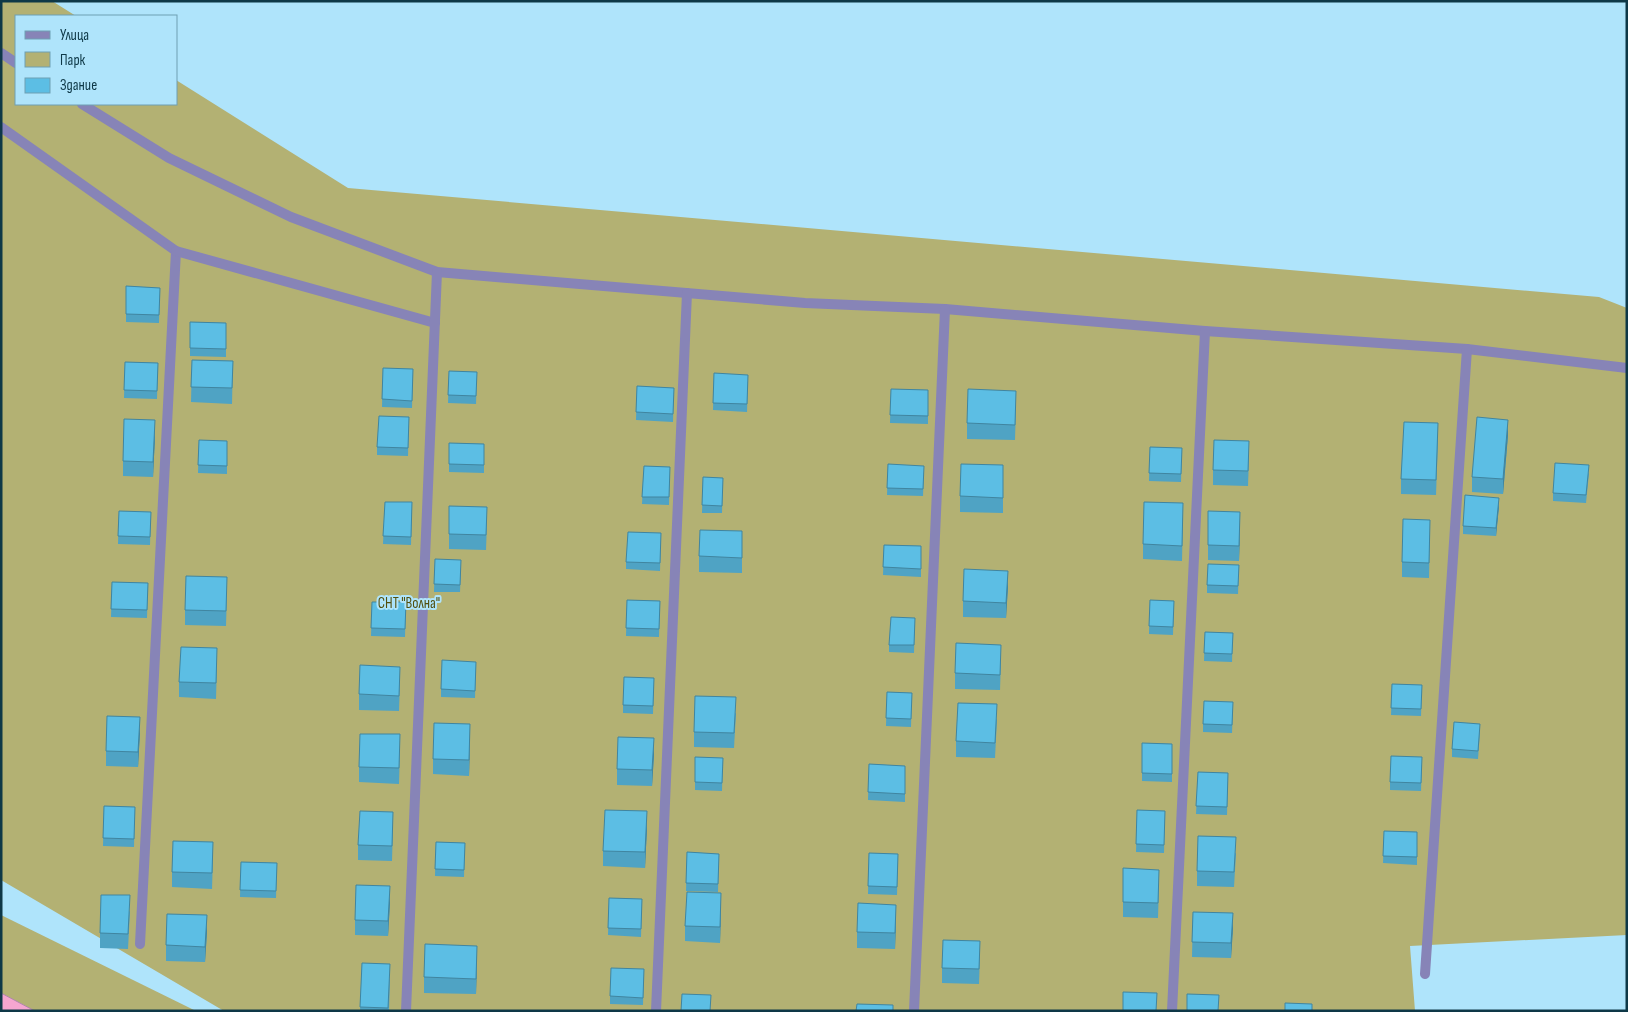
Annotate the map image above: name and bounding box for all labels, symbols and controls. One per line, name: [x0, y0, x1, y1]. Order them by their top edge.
legend: [15, 15, 178, 105]
text: Улица: [60, 26, 89, 45]
text: Парк: [60, 51, 86, 70]
text: Здание: [60, 76, 97, 95]
park label: СНТ "Волна": [378, 594, 440, 613]

